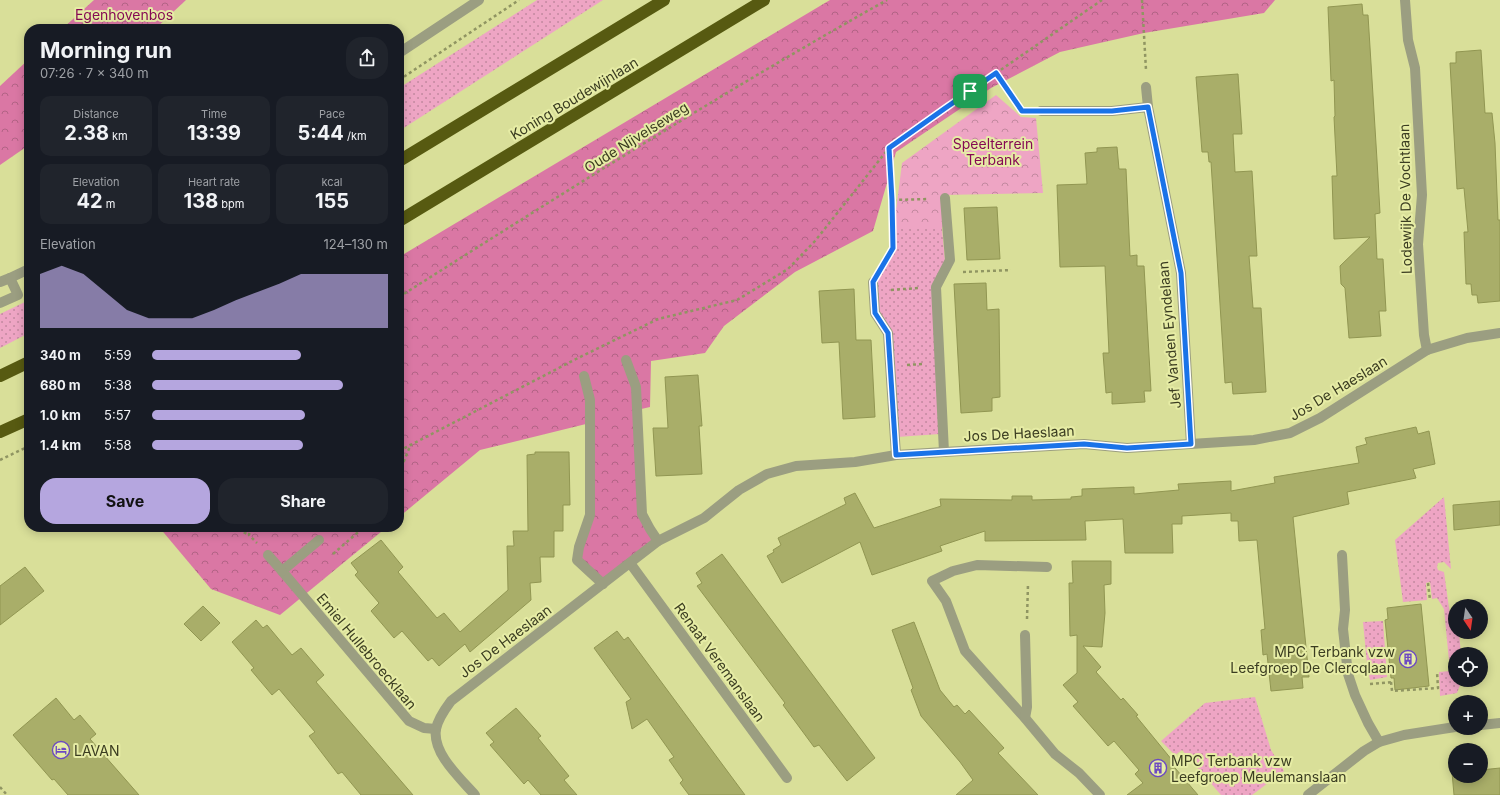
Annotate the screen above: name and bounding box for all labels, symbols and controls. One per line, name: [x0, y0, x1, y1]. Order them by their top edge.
park label: Egenhovenbos: [75, 6, 173, 23]
text: Morning run: [40, 37, 172, 63]
button: share: [346, 37, 388, 79]
street label: Koning Boudewijnlaan: [507, 53, 641, 143]
text: 07:26 · 7 × 340 m: [40, 65, 149, 81]
pin: [953, 74, 987, 108]
icon: arrive: [959, 80, 981, 102]
street label: Oude Nijvelseweg: [581, 98, 691, 176]
text: Distance: [73, 107, 119, 121]
text: Time: [201, 107, 227, 121]
text: Pace: [319, 107, 345, 121]
text: 2.38: [64, 121, 109, 145]
text: 13:39: [187, 121, 241, 145]
text: 5:44: [297, 121, 344, 145]
street label: Lodewijk De Vochtlaan: [1395, 124, 1415, 274]
text: km: [109, 129, 128, 143]
text: /km: [344, 129, 367, 143]
park label: Speelterrein Terbank: [953, 135, 1033, 168]
text: Elevation: [72, 175, 120, 189]
text: Heart rate: [188, 175, 240, 189]
text: kcal: [321, 175, 343, 189]
text: 42: [77, 189, 103, 213]
text: 138: [184, 189, 218, 213]
text: 155: [315, 189, 349, 213]
text: m: [103, 197, 115, 211]
text: bpm: [218, 197, 244, 211]
text: Elevation: [40, 236, 96, 252]
text: 124–130 m: [324, 236, 388, 252]
street label: Jef Vanden Eyndelaan: [1154, 261, 1184, 409]
text: 340 m: [40, 347, 81, 363]
text: 5:59: [104, 347, 132, 363]
street label: Jos De Haeslaan: [1286, 352, 1390, 424]
text: 680 m: [40, 377, 81, 393]
text: 5:38: [104, 377, 132, 393]
text: 1.0 km: [40, 407, 81, 423]
text: 5:57: [104, 407, 131, 423]
street label: Jos De Haeslaan: [963, 422, 1075, 444]
text: 1.4 km: [40, 437, 81, 453]
text: 5:58: [104, 437, 132, 453]
button: Save: [40, 478, 210, 524]
button: Share: [218, 478, 388, 524]
street label: Emiel Hullebroecklaan: [313, 589, 421, 713]
street label: Renaat Veremanslaan: [671, 599, 769, 725]
north arrow: [1448, 599, 1488, 639]
map controls: [1448, 599, 1488, 783]
street label: Jos De Haeslaan: [456, 601, 554, 681]
place label: MPC Terbank vzw Leefgroep De Clercqlaan: [1230, 643, 1395, 676]
button: locate: [1448, 647, 1488, 687]
building icon: MPC Terbank vzw Leefgroep De Clercqlaan: [1398, 649, 1418, 669]
button: +: [1448, 695, 1488, 735]
hotel icon: LAVAN: [51, 740, 71, 760]
place label: LAVAN: [74, 742, 120, 759]
button: −: [1448, 743, 1488, 783]
place label: MPC Terbank vzw Leefgroep Meulemanslaan: [1171, 752, 1347, 785]
building icon: MPC Terbank vzw Leefgroep Meulemanslaan: [1148, 758, 1168, 778]

